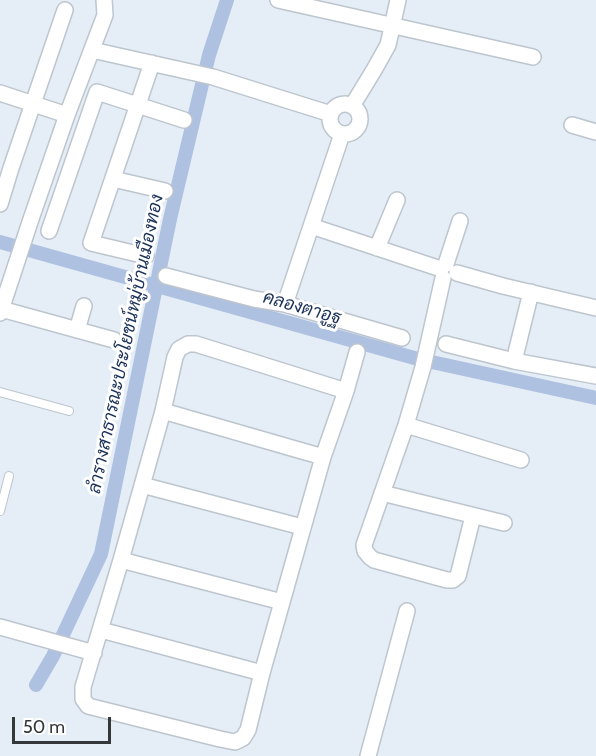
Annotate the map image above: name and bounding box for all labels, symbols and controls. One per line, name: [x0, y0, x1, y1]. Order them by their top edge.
water label: ลำรางสาธารณะประโยชน์หมู่บ้านเมืองทอง: [84, 192, 168, 496]
water label: คลองตาอูฐ: [261, 287, 343, 329]
scale bar: [15, 705, 114, 743]
text: 50 m: [23, 716, 65, 738]

